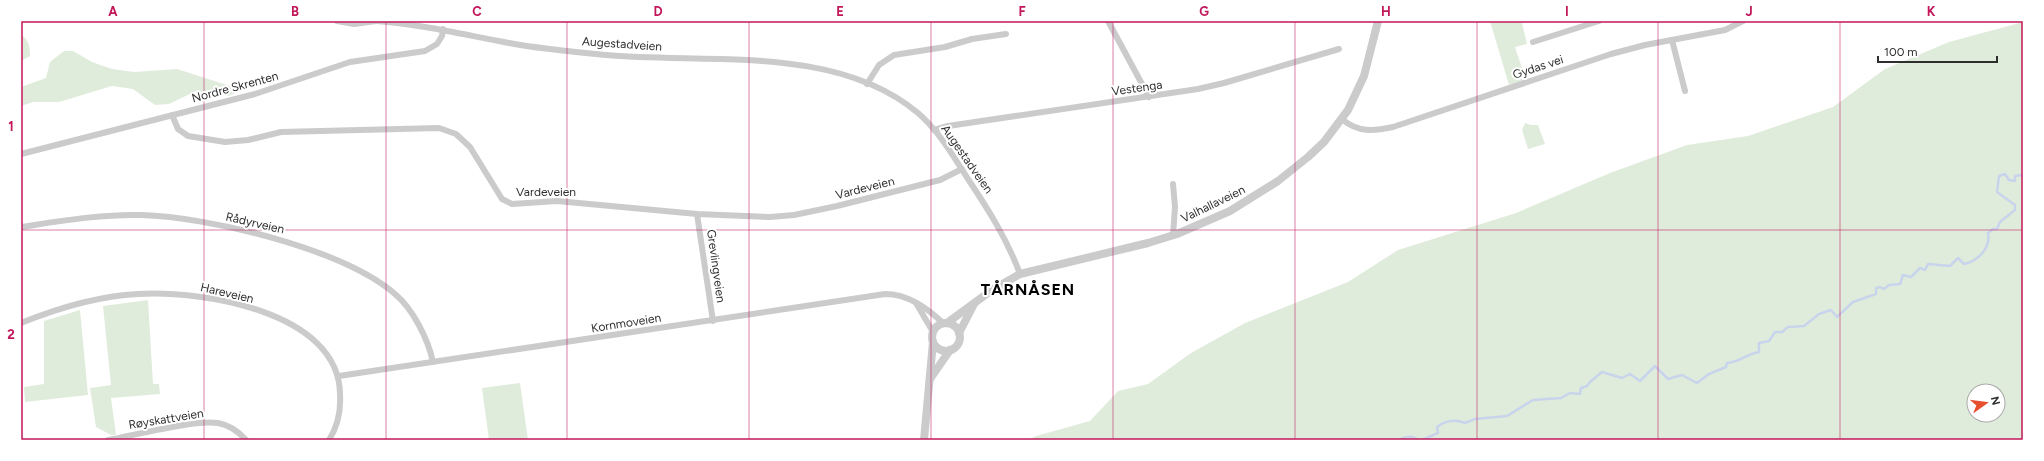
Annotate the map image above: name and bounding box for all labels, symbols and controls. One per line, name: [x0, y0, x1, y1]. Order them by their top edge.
text: A: [108, 4, 118, 19]
text: B: [291, 4, 299, 19]
text: C: [472, 4, 482, 19]
text: D: [653, 4, 663, 19]
text: E: [836, 4, 844, 19]
text: F: [1018, 4, 1026, 19]
text: G: [1199, 4, 1209, 19]
text: H: [1381, 4, 1391, 19]
text: I: [1565, 4, 1569, 19]
text: J: [1745, 4, 1753, 19]
text: K: [1927, 4, 1936, 19]
street label: Augestadveien: [581, 34, 663, 54]
scale bar: [1878, 38, 1997, 64]
text: 100 m: [1884, 45, 1918, 59]
street label: Gydas vei: [1511, 52, 1565, 82]
street label: Nordre Skrenten: [190, 69, 280, 105]
street label: Vestenga: [1111, 78, 1163, 98]
text: 1: [8, 119, 14, 134]
street label: Augestadveien: [938, 122, 996, 196]
street label: Vardeveien: [834, 174, 896, 202]
street label: Valhallaveien: [1179, 182, 1248, 226]
street label: Vardeveien: [516, 185, 576, 199]
street label: Rådyrveien: [224, 209, 286, 237]
street label: Grevlingveien: [704, 229, 728, 304]
street label: Hareveien: [199, 280, 255, 306]
district label: TÅRNÅSEN: [981, 280, 1075, 299]
street label: Kornmoveien: [590, 311, 662, 335]
text: 2: [7, 327, 15, 342]
north arrow: [1966, 383, 2006, 423]
text: N: [1988, 395, 2003, 406]
street label: Røyskattveien: [127, 406, 205, 432]

